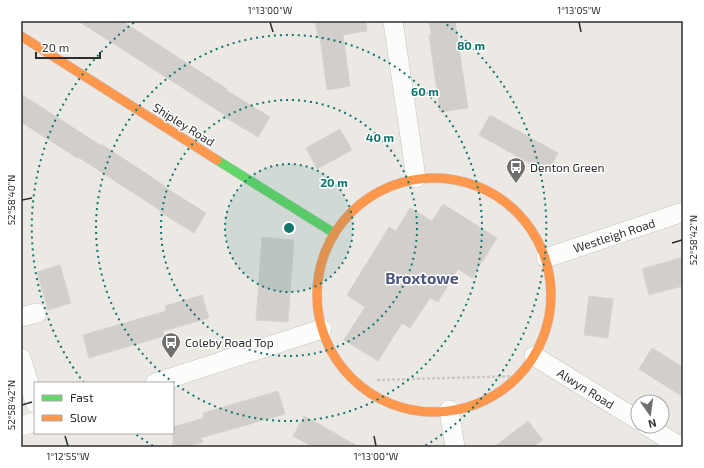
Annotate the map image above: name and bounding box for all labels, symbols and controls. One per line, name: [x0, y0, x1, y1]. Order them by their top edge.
text: 1°13'00"W: [248, 4, 293, 16]
text: 1°13'05"W: [557, 4, 601, 16]
scale bar: [36, 34, 100, 60]
text: 80 m: [457, 38, 485, 52]
text: 20 m: [42, 40, 69, 54]
text: 60 m: [411, 84, 439, 98]
street label: Shipley Road: [151, 100, 217, 148]
text: 40 m: [366, 130, 394, 144]
bus stop icon: Denton Green: [505, 156, 527, 184]
place label: Denton Green: [530, 160, 605, 174]
text: 52°58'40"N: [5, 175, 17, 225]
text: 20 m: [320, 175, 348, 189]
street label: Westleigh Road: [571, 215, 657, 255]
text: 52°58'42"N: [687, 215, 699, 265]
centre of rings: [282, 221, 296, 235]
district label: Broxtowe: [385, 268, 459, 287]
bus stop icon: Coleby Road Top: [160, 331, 182, 359]
place label: Coleby Road Top: [185, 335, 274, 349]
street label: Alwyn Road: [555, 365, 617, 411]
text: 52°58'42"N: [5, 380, 17, 430]
legend: [34, 382, 174, 434]
text: Fast: [70, 390, 94, 404]
north arrow: [630, 394, 670, 434]
text: Slow: [70, 410, 97, 424]
text: N: [647, 417, 658, 431]
text: 1°12'55"W: [46, 450, 90, 462]
text: 1°13'00"W: [354, 450, 399, 462]

